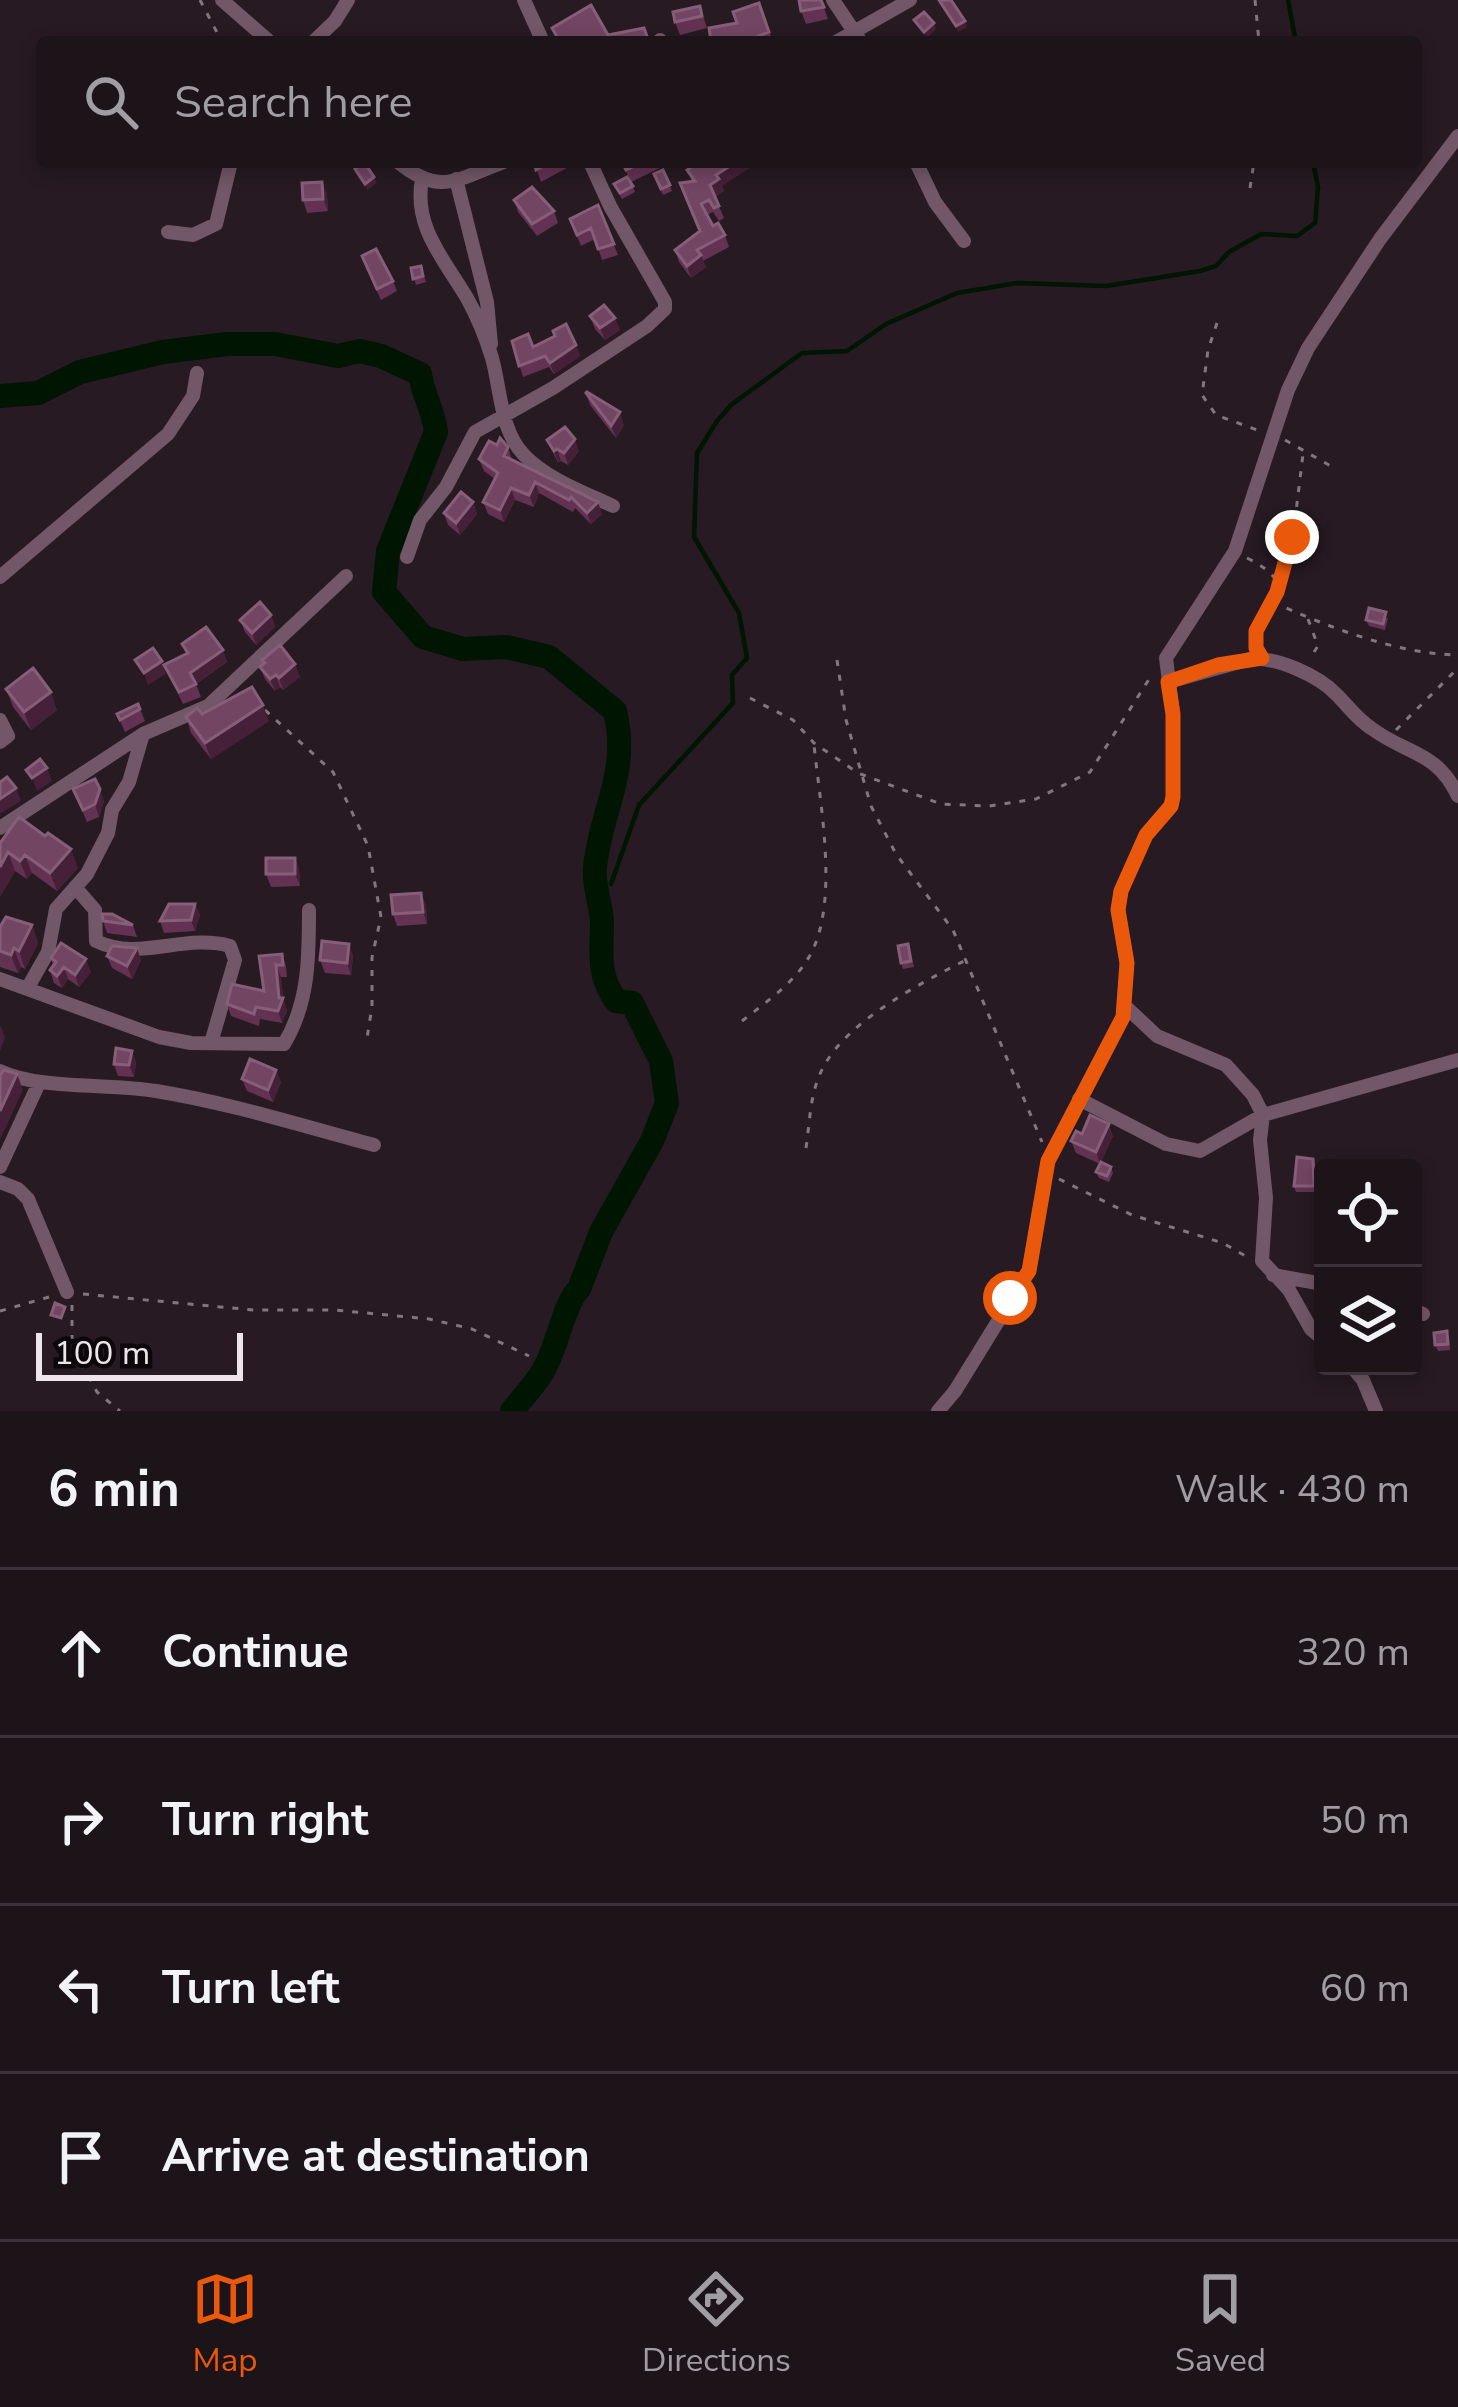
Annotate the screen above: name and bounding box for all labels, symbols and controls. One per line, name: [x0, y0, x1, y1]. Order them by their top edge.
search box: [36, 36, 1422, 168]
icon: search: [78, 69, 144, 135]
text: Search here: [174, 72, 413, 133]
route end: [1265, 510, 1319, 564]
map controls: [1314, 1159, 1422, 1375]
button: locate: [1314, 1159, 1422, 1267]
button: layers: [1314, 1267, 1422, 1375]
route start: [983, 1271, 1037, 1325]
scale bar: [36, 1327, 243, 1380]
text: 100 m: [54, 1331, 150, 1376]
text: 6 min: [48, 1454, 180, 1524]
text: Walk · 430 m: [1175, 1463, 1410, 1516]
icon: ahead: [48, 1620, 114, 1686]
text: Continue: [162, 1622, 349, 1683]
text: 320 m: [1296, 1626, 1410, 1679]
icon: right: [48, 1788, 114, 1854]
text: Turn right: [162, 1790, 369, 1851]
text: 50 m: [1320, 1794, 1410, 1847]
icon: left: [48, 1956, 114, 2022]
text: Turn left: [162, 1958, 340, 2019]
text: 60 m: [1320, 1962, 1410, 2015]
icon: arrive: [48, 2124, 114, 2190]
text: Arrive at destination: [162, 2126, 590, 2187]
tab: Map: [192, 2266, 258, 2383]
tab: Directions: [642, 2266, 791, 2383]
tab: Saved: [1175, 2266, 1266, 2383]

